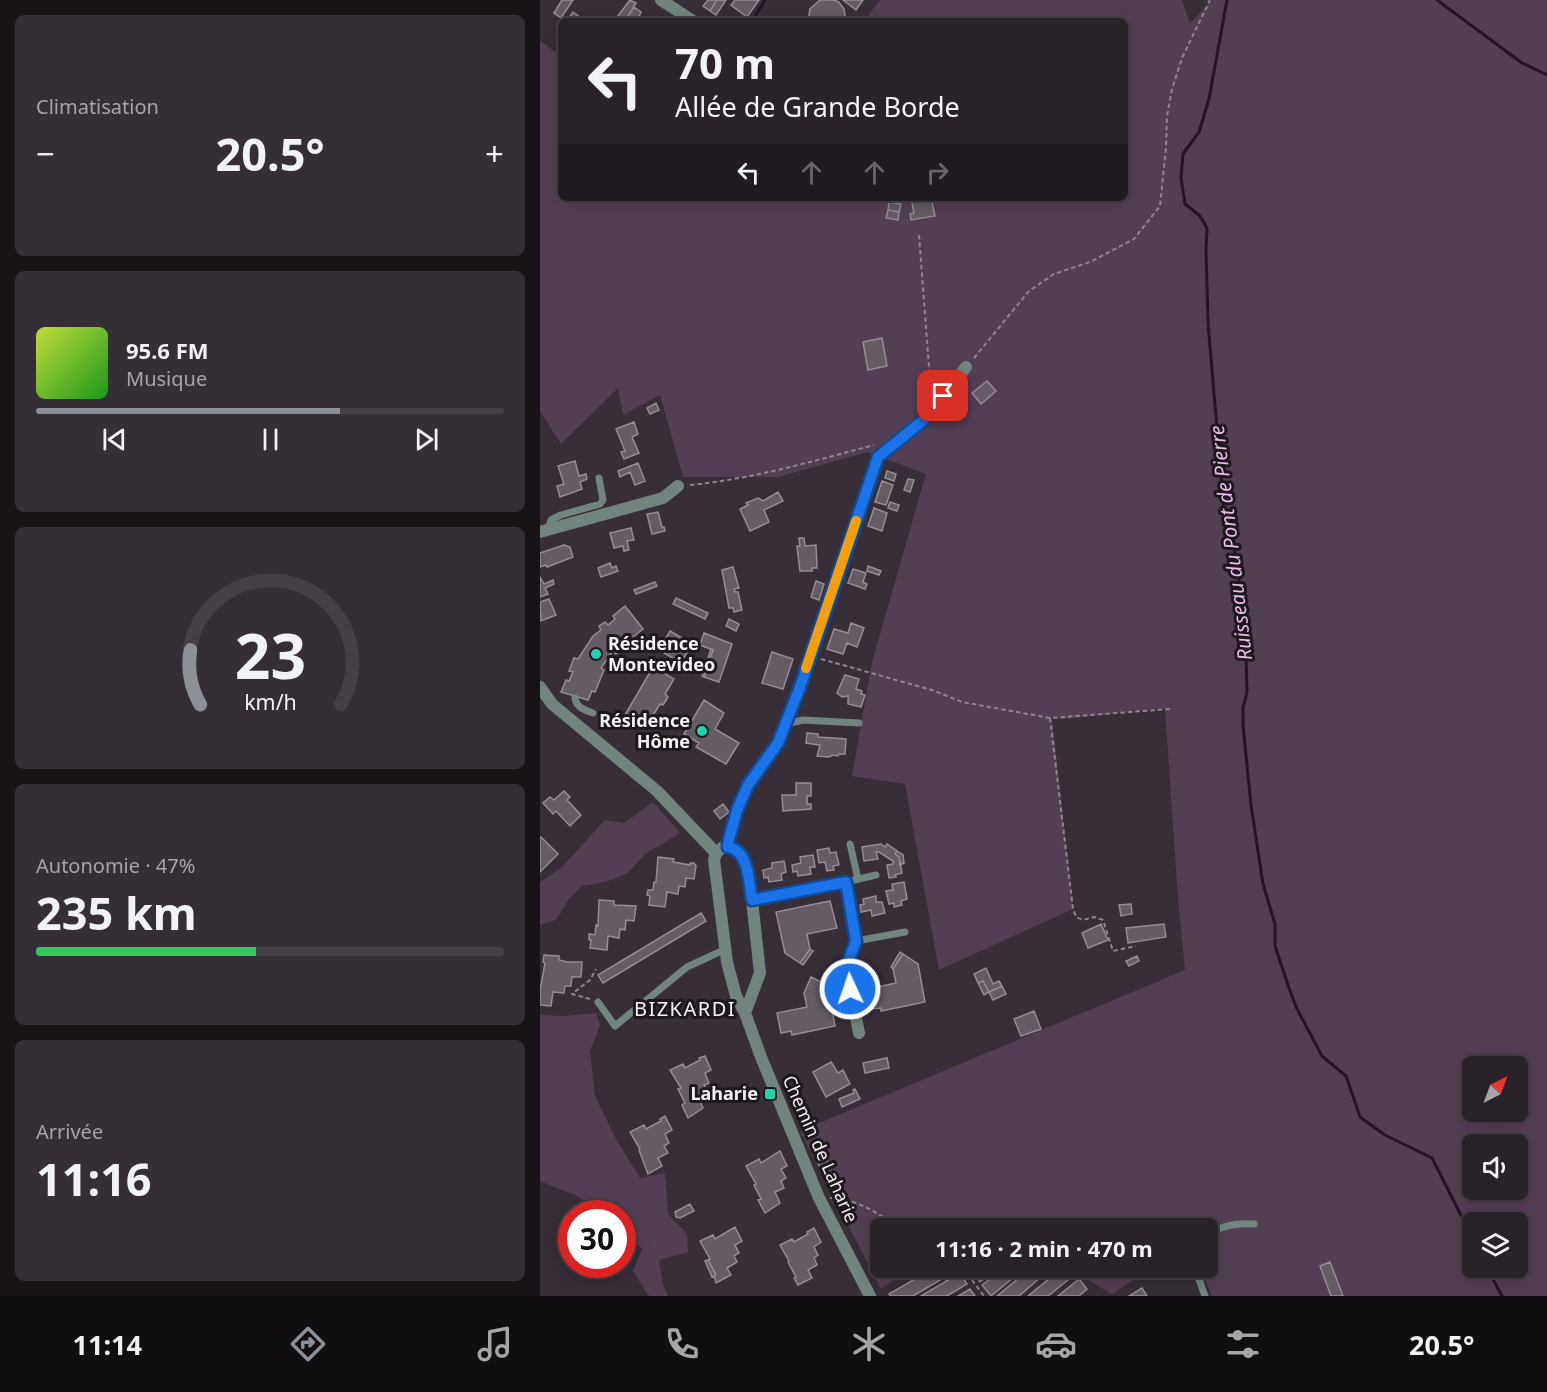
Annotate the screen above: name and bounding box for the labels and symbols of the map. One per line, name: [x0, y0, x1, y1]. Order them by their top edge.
pin: [917, 370, 968, 421]
water label: Ruisseau du Pont de Pierre: [1203, 424, 1258, 662]
place label: Résidence Montevideo: [608, 631, 715, 676]
marker: Résidence Montevideo: [589, 647, 603, 661]
place label: Résidence Hôme: [599, 708, 690, 753]
marker: Résidence Hôme: [695, 724, 709, 738]
position arrow: [818, 957, 882, 1021]
district label: BIZKARDI: [634, 995, 736, 1022]
north arrow: [1462, 1056, 1528, 1122]
street label: Chemin de Laharie: [778, 1071, 864, 1226]
place label: Laharie: [691, 1081, 758, 1105]
marker: Laharie: [763, 1087, 777, 1101]
speed limit sign: 30: [558, 1200, 636, 1278]

